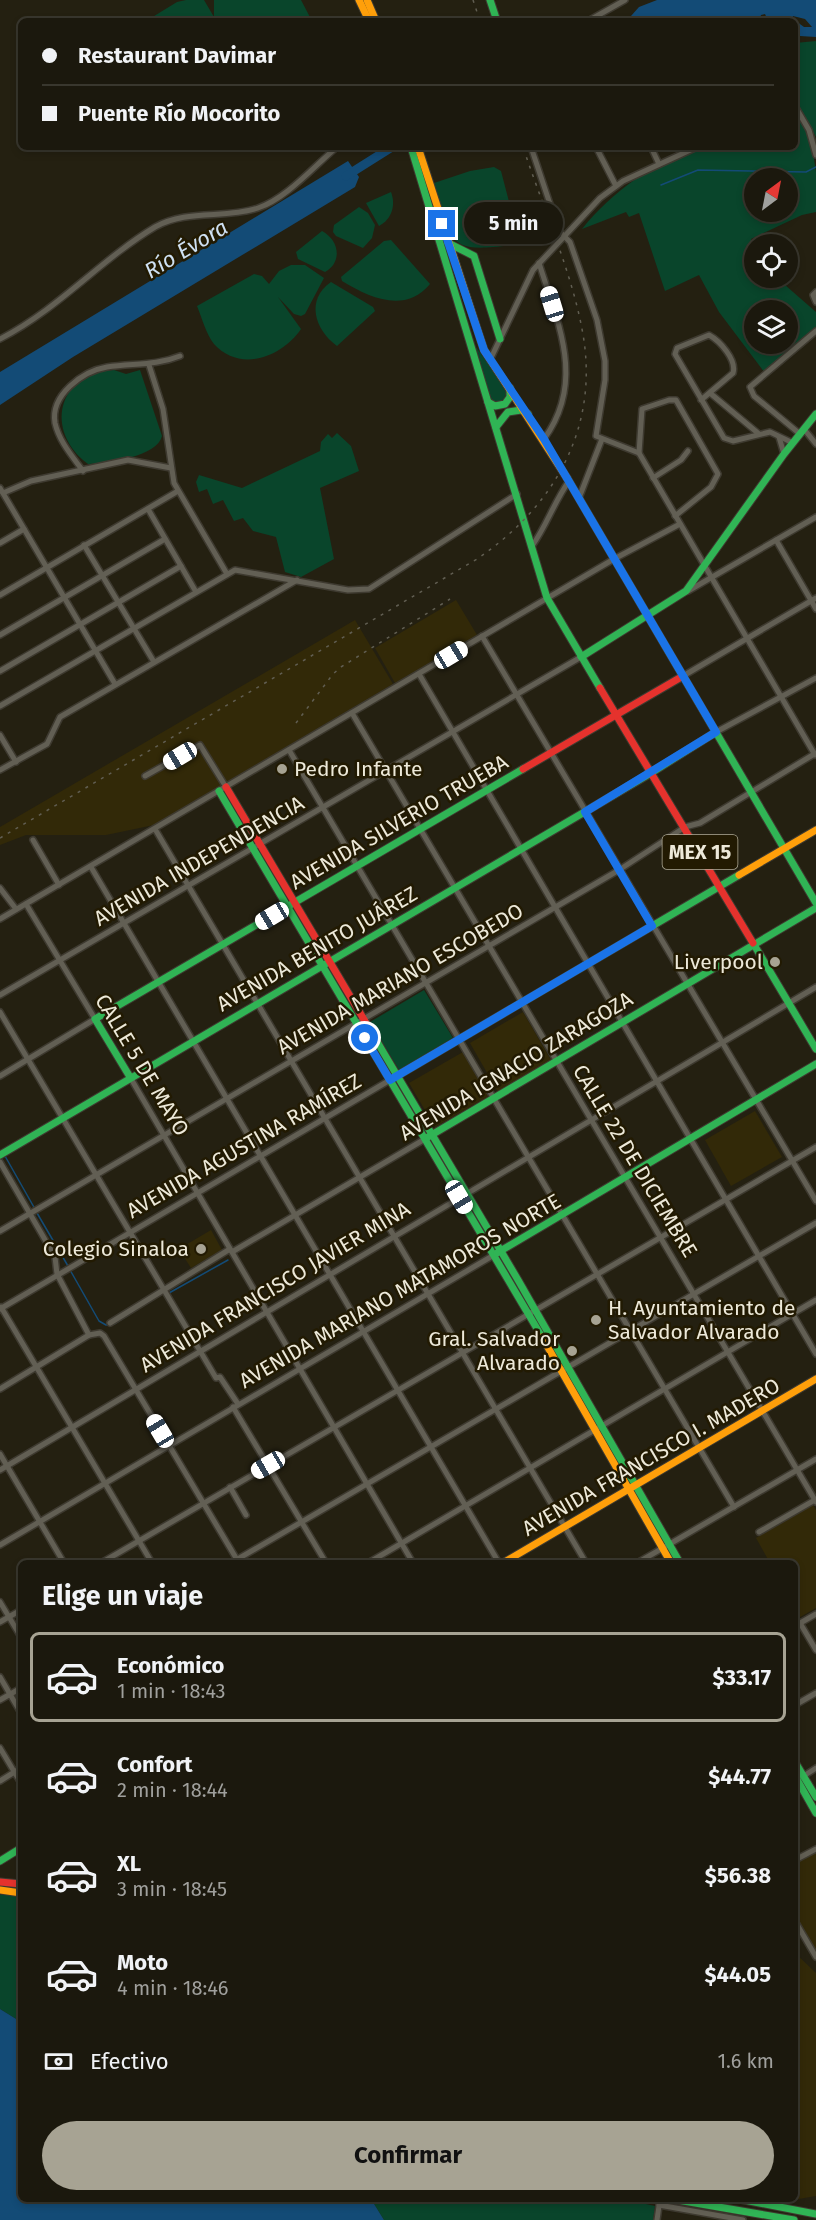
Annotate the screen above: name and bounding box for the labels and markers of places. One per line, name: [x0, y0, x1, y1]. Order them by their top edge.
place label: Pedro Infante: [294, 756, 422, 782]
marker: Pedro Infante: [275, 762, 289, 776]
place label: Liverpool: [674, 949, 763, 975]
marker: Liverpool: [768, 955, 782, 969]
place label: Colegio Sinaloa: [43, 1236, 189, 1262]
marker: Colegio Sinaloa: [194, 1242, 208, 1256]
place label: H. Ayuntamiento de Salvador Alvarado: [608, 1295, 795, 1345]
marker: H. Ayuntamiento de Salvador Alvarado: [589, 1313, 603, 1327]
place label: Gral. Salvador Alvarado: [428, 1326, 560, 1376]
marker: Gral. Salvador Alvarado: [565, 1344, 579, 1358]

